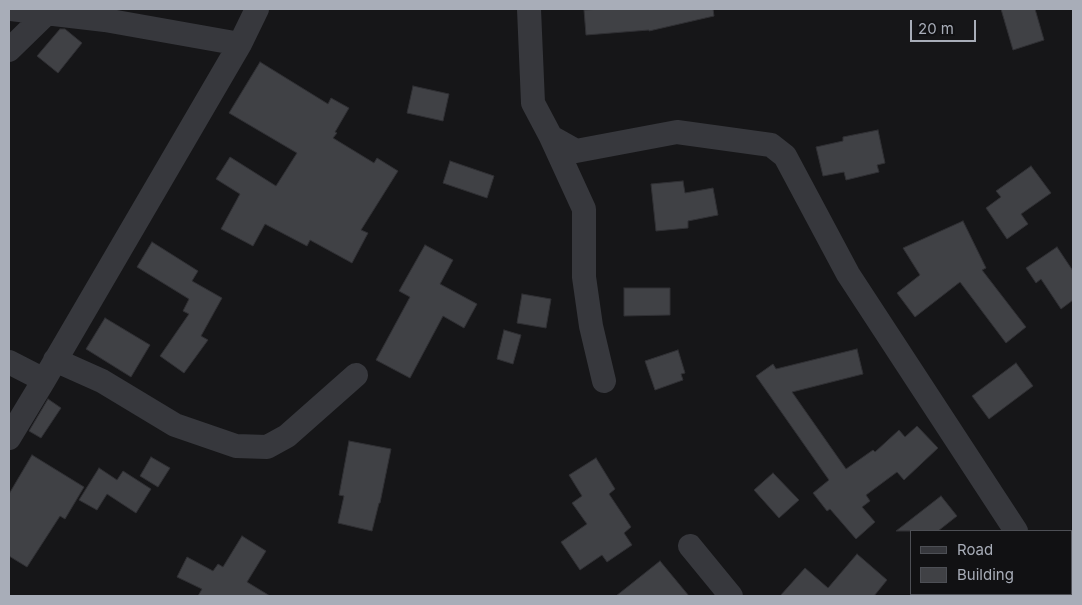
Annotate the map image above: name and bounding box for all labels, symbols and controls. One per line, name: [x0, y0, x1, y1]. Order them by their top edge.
scale bar: [912, 10, 978, 42]
text: 20 m: [918, 19, 954, 38]
legend: [910, 530, 1072, 595]
text: Road: [957, 540, 993, 559]
text: Building: [957, 565, 1014, 584]

